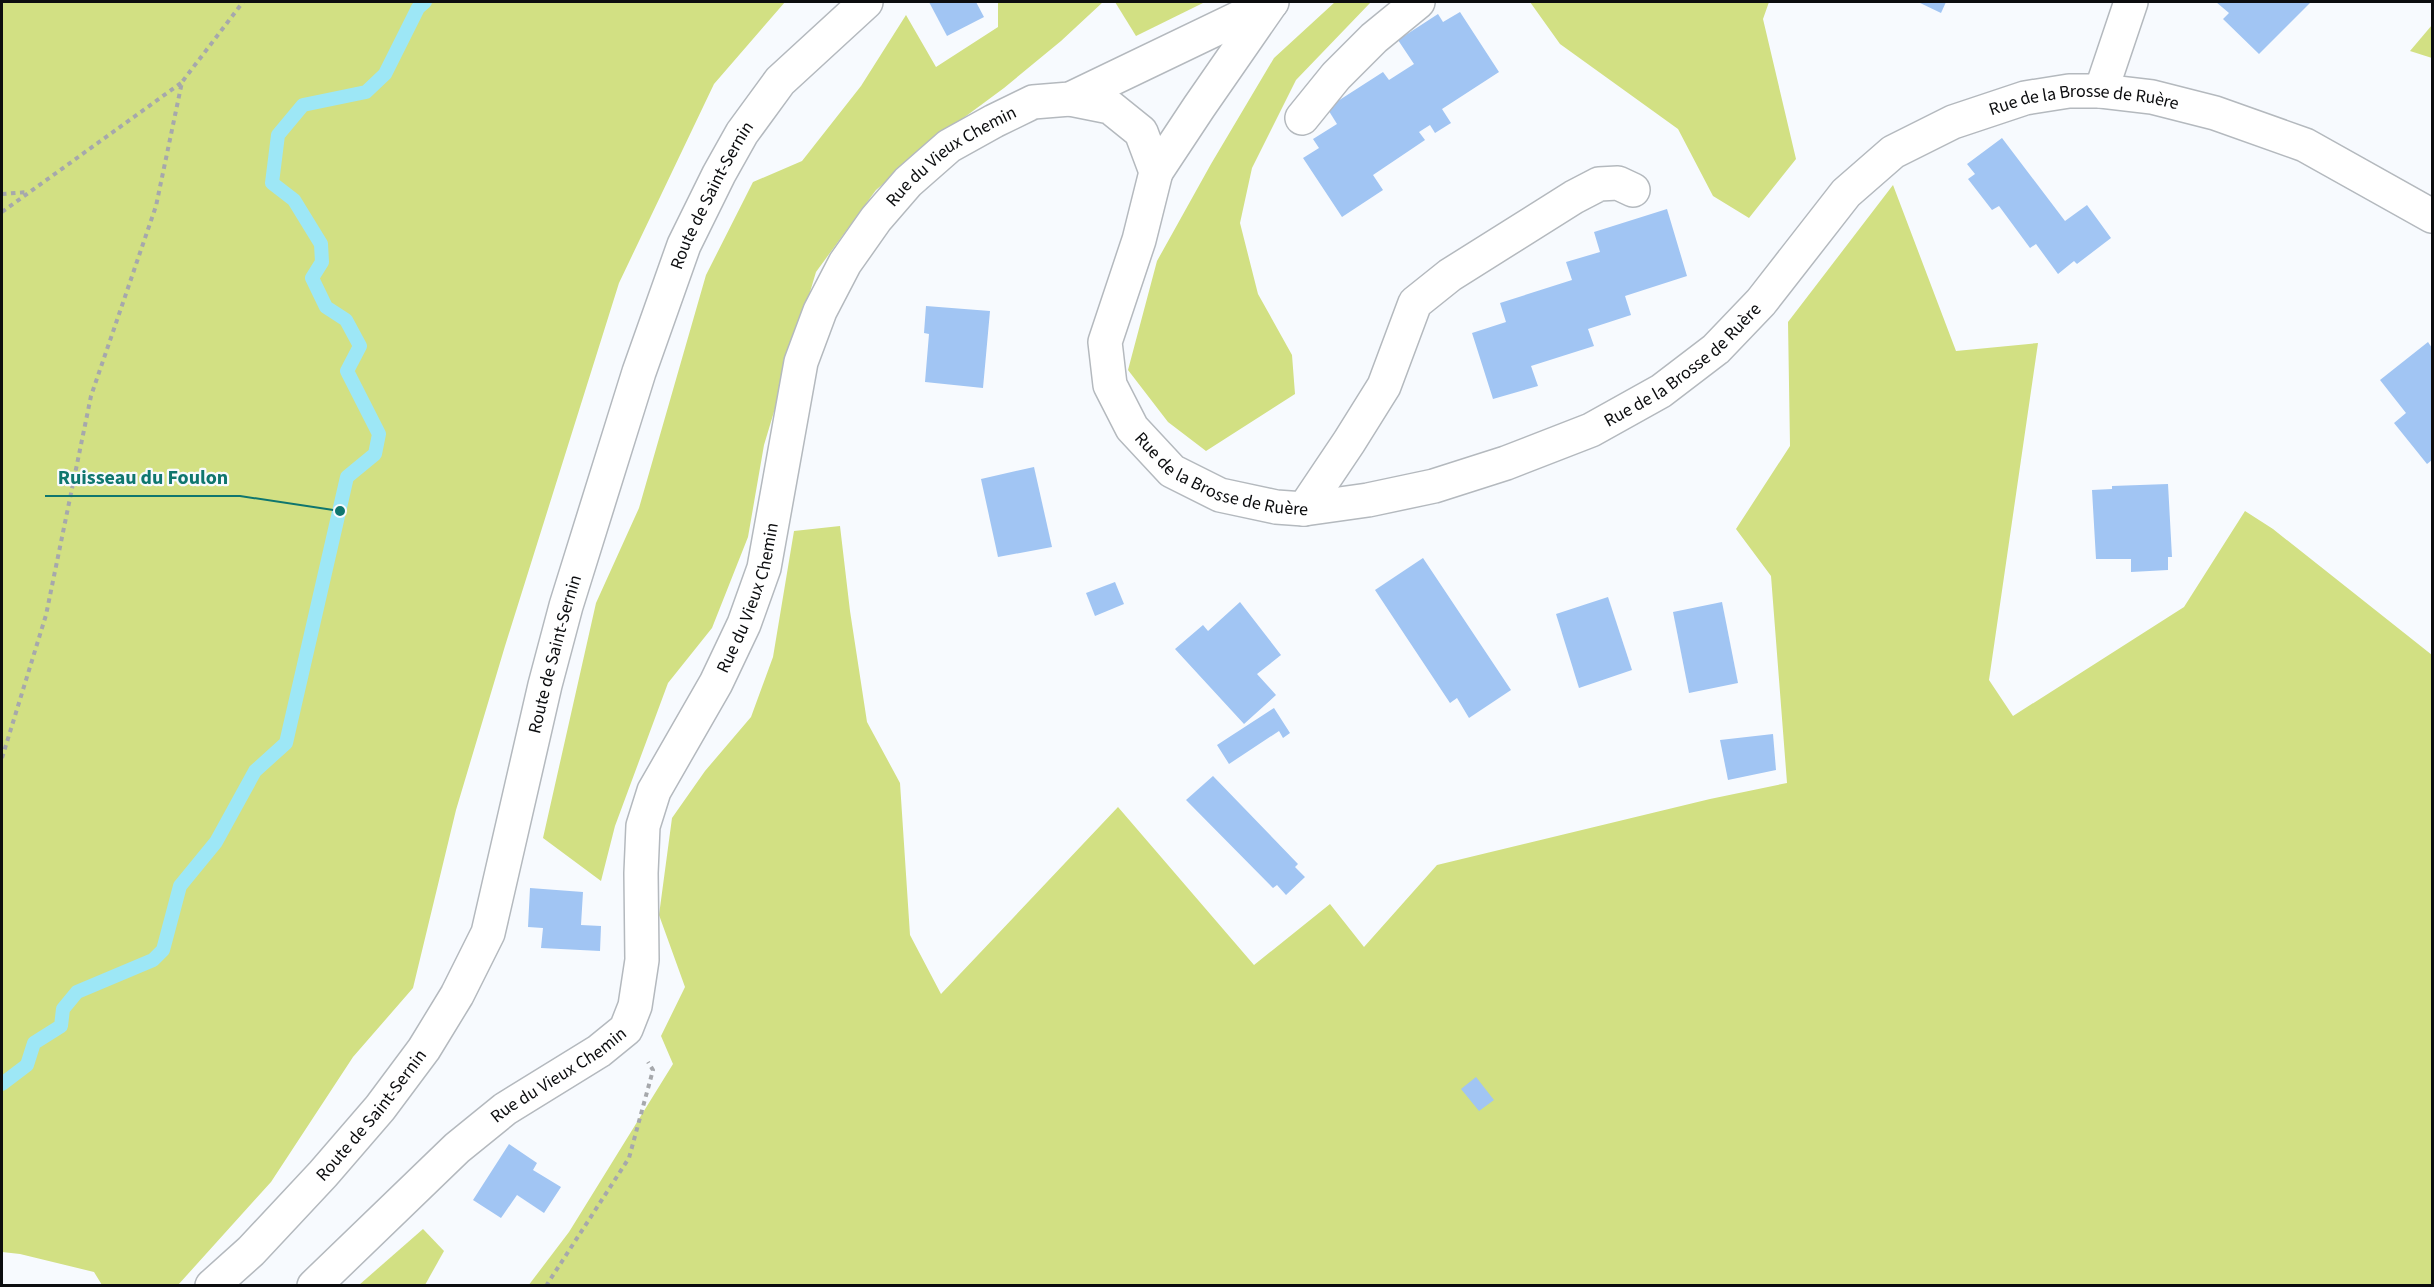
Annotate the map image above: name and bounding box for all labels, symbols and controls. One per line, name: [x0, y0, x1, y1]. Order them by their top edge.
street label: Rue de la Brosse de Ruère: [1985, 79, 2182, 122]
street label: Rue du Vieux Chemin: [880, 100, 1021, 212]
street label: Route de Saint-Sernin: [664, 116, 759, 273]
street label: Rue de la Brosse de Ruère: [1599, 297, 1767, 433]
street label: Rue de la Brosse de Ruère: [1129, 426, 1309, 522]
callout: Ruisseau du Foulon: [45, 458, 240, 496]
text: Ruisseau du Foulon: [58, 464, 228, 492]
street label: Rue du Vieux Chemin: [710, 520, 784, 677]
street label: Route de Saint-Sernin: [522, 571, 588, 736]
street label: Rue du Vieux Chemin: [485, 1021, 632, 1129]
street label: Route de Saint-Sernin: [310, 1044, 432, 1187]

